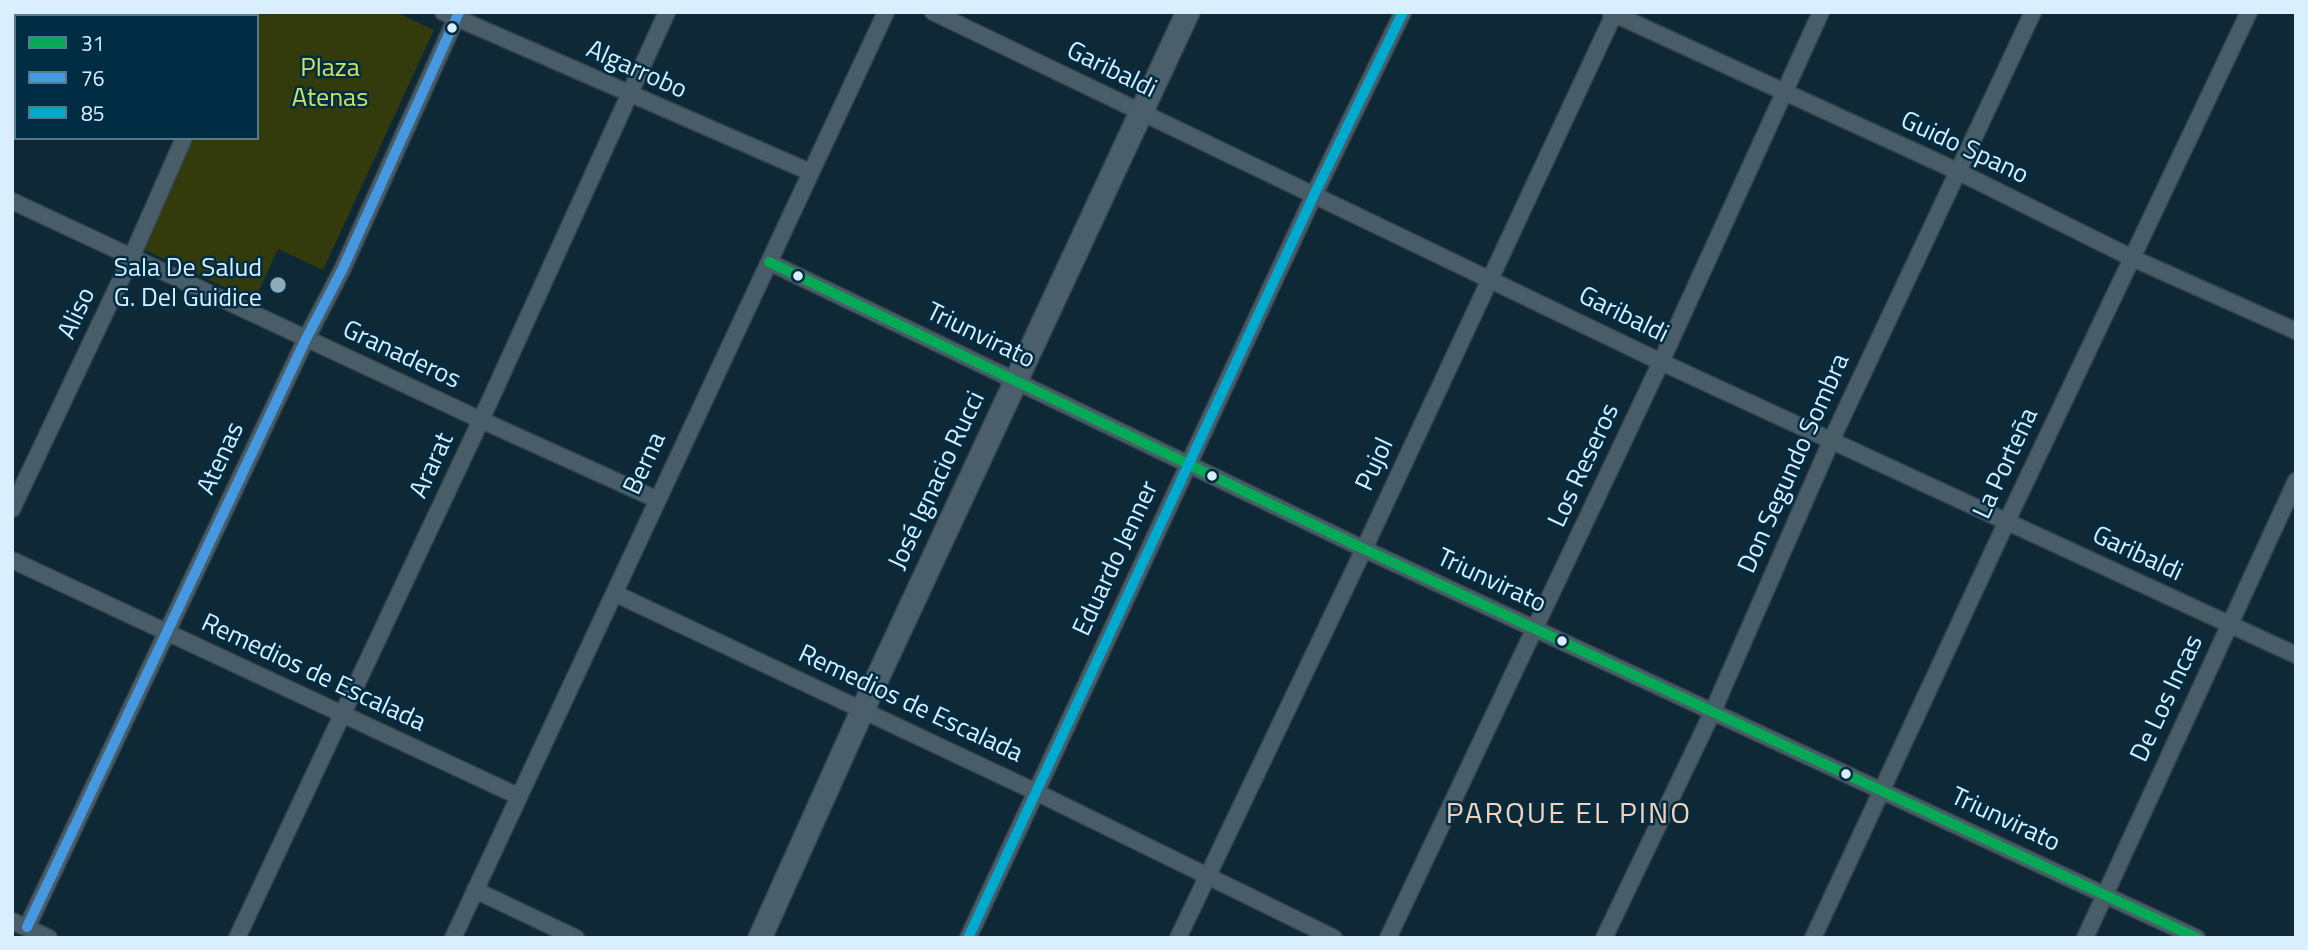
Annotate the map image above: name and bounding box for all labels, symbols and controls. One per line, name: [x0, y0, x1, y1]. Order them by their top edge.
legend: [14, 14, 259, 140]
unlabelled marker: [445, 21, 459, 35]
text: 31: [81, 27, 105, 59]
street label: Algarrobo: [581, 35, 691, 107]
street label: Garibaldi: [1061, 36, 1161, 106]
park label: Plaza Atenas: [292, 54, 368, 116]
text: 76: [81, 62, 105, 94]
text: 85: [81, 97, 105, 129]
street label: Guido Spano: [1895, 106, 2033, 192]
place label: Sala De Salud G. Del Guidice: [114, 254, 262, 316]
unlabelled marker: [791, 269, 805, 283]
marker: Sala De Salud G. Del Guidice: [268, 275, 288, 295]
street label: Garibaldi: [1573, 281, 1673, 351]
street label: Aliso: [53, 283, 103, 345]
street label: Triunvirato: [921, 297, 1039, 377]
street label: Granaderos: [337, 315, 465, 397]
street label: Don Segundo Sombra: [1733, 349, 1857, 579]
street label: José Ignacio Rucci: [883, 387, 993, 575]
street label: Los Reseros: [1543, 399, 1627, 533]
street label: La Porteña: [1968, 404, 2046, 524]
street label: Atenas: [192, 418, 252, 500]
street label: Ararat: [404, 428, 462, 504]
street label: Berna: [618, 428, 674, 500]
street label: Pujol: [1350, 434, 1402, 496]
unlabelled marker: [1205, 469, 1219, 483]
street label: Eduardo Jenner: [1068, 477, 1166, 641]
street label: Garibaldi: [2087, 521, 2187, 589]
street label: Triunvirato: [1431, 543, 1551, 621]
street label: Remedios de Escalada: [196, 608, 430, 740]
street label: De Los Incas: [2125, 631, 2211, 767]
unlabelled marker: [1555, 634, 1569, 648]
street label: Remedios de Escalada: [793, 639, 1027, 771]
unlabelled marker: [1839, 767, 1853, 781]
street label: Triunvirato: [1945, 782, 2065, 860]
district label: PARQUE EL PINO: [1448, 798, 1690, 834]

